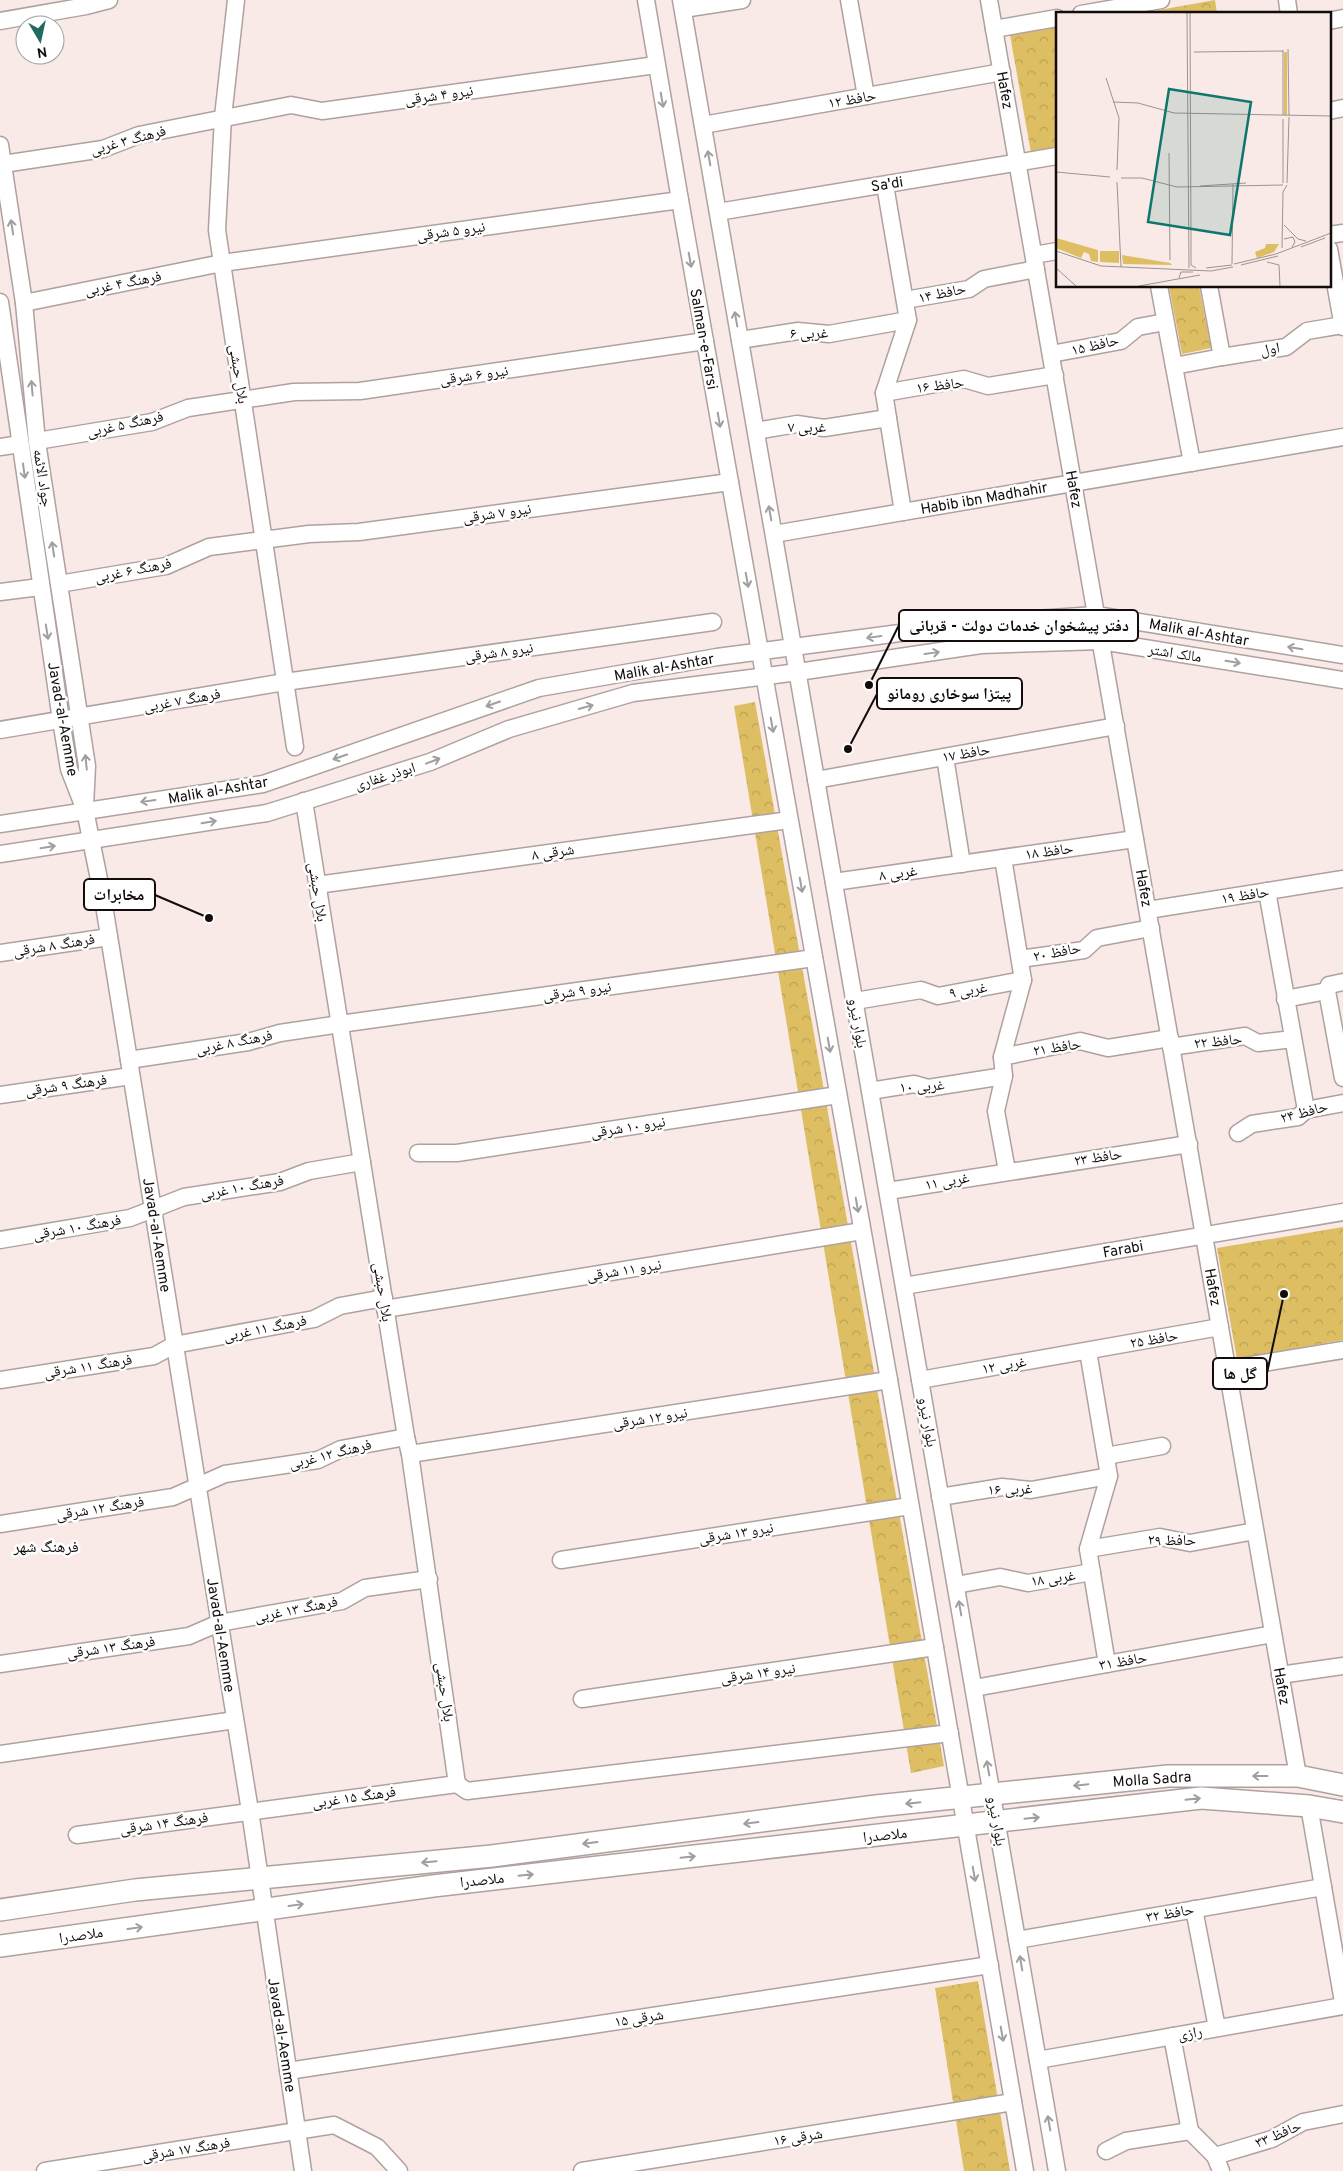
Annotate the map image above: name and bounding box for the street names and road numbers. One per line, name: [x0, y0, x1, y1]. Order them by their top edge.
street label: Hafez: [991, 70, 1016, 111]
street label: نیرو ۴ شرقی: [404, 82, 475, 111]
street label: حافظ ۱۲: [827, 87, 878, 114]
street label: فرهنگ ۳ غربی: [88, 122, 168, 161]
street label: Sa'di: [870, 174, 905, 197]
street label: نیرو ۵ شرقی: [416, 218, 487, 247]
street label: فرهنگ ۴ غربی: [83, 268, 163, 301]
street label: حافظ ۱۴: [917, 280, 968, 309]
street label: Salman-e-Farsi: [684, 287, 721, 391]
street label: ۶ غربی: [790, 325, 829, 344]
street label: حافظ ۱۵: [1070, 332, 1121, 361]
street label: اول: [1259, 339, 1282, 362]
street label: بلال حبشی: [223, 343, 252, 405]
street label: نیرو ۶ شرقی: [439, 362, 510, 391]
street label: حافظ ۱۶: [915, 374, 966, 399]
street label: فرهنگ ۵ غربی: [85, 408, 165, 443]
street label: ۷ غربی: [788, 419, 827, 438]
street label: جواد الائمه: [28, 448, 56, 509]
street label: Hafez: [1060, 469, 1085, 510]
street label: Habib ibn Madhahir: [919, 479, 1050, 520]
street label: نیرو ۷ شرقی: [462, 500, 533, 529]
street label: فرهنگ ۶ غربی: [93, 555, 173, 588]
street label: Malik al-Ashtar: [1147, 615, 1250, 652]
street label: نیرو ۸ شرقی: [464, 639, 535, 668]
street label: مالک اشتر: [1146, 641, 1203, 668]
street label: Malik al-Ashtar: [613, 650, 716, 687]
street label: Javad-al-Aemme: [42, 661, 81, 778]
street label: فرهنگ ۷ غربی: [142, 685, 222, 718]
street label: حافظ ۱۷: [941, 741, 992, 768]
street label: ابوذر غفاری: [353, 759, 418, 796]
street label: Malik al-Ashtar: [167, 773, 270, 810]
street label: حافظ ۱۸: [1024, 840, 1075, 865]
street label: ۸ شرقی: [531, 841, 576, 866]
street label: بلال حبشی: [302, 861, 331, 923]
street label: ۸ غربی: [878, 862, 919, 887]
street label: Hafez: [1130, 868, 1155, 909]
street label: حافظ ۱۹: [1220, 883, 1271, 910]
street label: فرهنگ ۸ شرقی: [12, 931, 96, 962]
street label: حافظ ۲۰: [1032, 939, 1083, 967]
street label: نیرو ۹ شرقی: [542, 978, 613, 1007]
street label: ۹ غربی: [948, 979, 989, 1004]
street label: بلوار نیرو: [843, 997, 870, 1050]
street label: فرهنگ ۸ غربی: [194, 1027, 274, 1060]
street label: حافظ ۲۲: [1193, 1030, 1244, 1054]
street label: حافظ ۲۱: [1032, 1035, 1083, 1062]
street label: فرهنگ ۹ شرقی: [24, 1071, 108, 1102]
street label: ۱۰ غربی: [899, 1076, 946, 1099]
street label: حافظ ۲۴: [1279, 1098, 1331, 1129]
street label: نیرو ۱۰ شرقی: [589, 1113, 667, 1144]
street label: حافظ ۲۳: [1073, 1145, 1124, 1172]
street label: ۱۱ غربی: [923, 1169, 972, 1196]
street label: فرهنگ ۱۰ غربی: [199, 1172, 286, 1205]
street label: Javad-al-Aemme: [137, 1177, 174, 1294]
street label: فرهنگ ۱۰ شرقی: [32, 1211, 123, 1246]
street label: Farabi: [1101, 1238, 1145, 1263]
street label: نیرو ۱۱ شرقی: [585, 1256, 663, 1287]
street label: بلال حبشی: [367, 1261, 396, 1323]
street label: Hafez: [1199, 1267, 1224, 1308]
street label: فرهنگ ۱۱ غربی: [222, 1312, 309, 1347]
street label: حافظ ۲۵: [1129, 1327, 1180, 1354]
street label: فرهنگ ۱۱ شرقی: [43, 1351, 134, 1384]
street label: ۱۲ غربی: [980, 1353, 1029, 1380]
street label: بلوار نیرو: [913, 1396, 940, 1449]
street label: نیرو ۱۲ شرقی: [611, 1404, 689, 1435]
street label: فرهنگ ۱۲ غربی: [287, 1436, 374, 1475]
street label: ۱۶ غربی: [987, 1480, 1033, 1501]
street label: فرهنگ ۱۲ شرقی: [55, 1493, 146, 1526]
street label: نیرو ۱۳ شرقی: [697, 1519, 775, 1550]
street label: حافظ ۲۹: [1148, 1532, 1197, 1551]
street label: ۱۸ غربی: [1030, 1567, 1077, 1592]
street label: Javad-al-Aemme: [201, 1577, 238, 1694]
street label: فرهنگ ۱۳ غربی: [253, 1593, 340, 1628]
street label: فرهنگ ۱۳ شرقی: [66, 1633, 157, 1664]
street label: حافظ ۳۱: [1098, 1649, 1149, 1676]
street label: نیرو ۱۴ شرقی: [719, 1660, 797, 1689]
street label: بلال حبشی: [430, 1661, 457, 1723]
street label: Hafez: [1268, 1666, 1293, 1707]
street label: Molla Sadra: [1112, 1768, 1192, 1793]
street label: فرهنگ ۱۵ غربی: [311, 1783, 397, 1814]
street label: بلوار نیرو: [982, 1795, 1009, 1848]
street label: فرهنگ ۱۴ شرقی: [119, 1809, 210, 1840]
street label: ملاصدرا: [862, 1825, 908, 1848]
street label: ملاصدرا: [459, 1870, 505, 1893]
street label: حافظ ۳۲: [1145, 1901, 1196, 1928]
street label: ملاصدرا: [58, 1924, 105, 1949]
street label: Javad-al-Aemme: [262, 1977, 299, 2094]
street label: ۱۵ شرقی: [613, 2006, 665, 2033]
street label: رازی: [1177, 2023, 1204, 2046]
street label: حافظ ۳۳: [1253, 2117, 1305, 2154]
street label: ۱۶ شرقی: [772, 2125, 824, 2152]
street label: فرهنگ ۱۷ شرقی: [141, 2134, 232, 2167]

